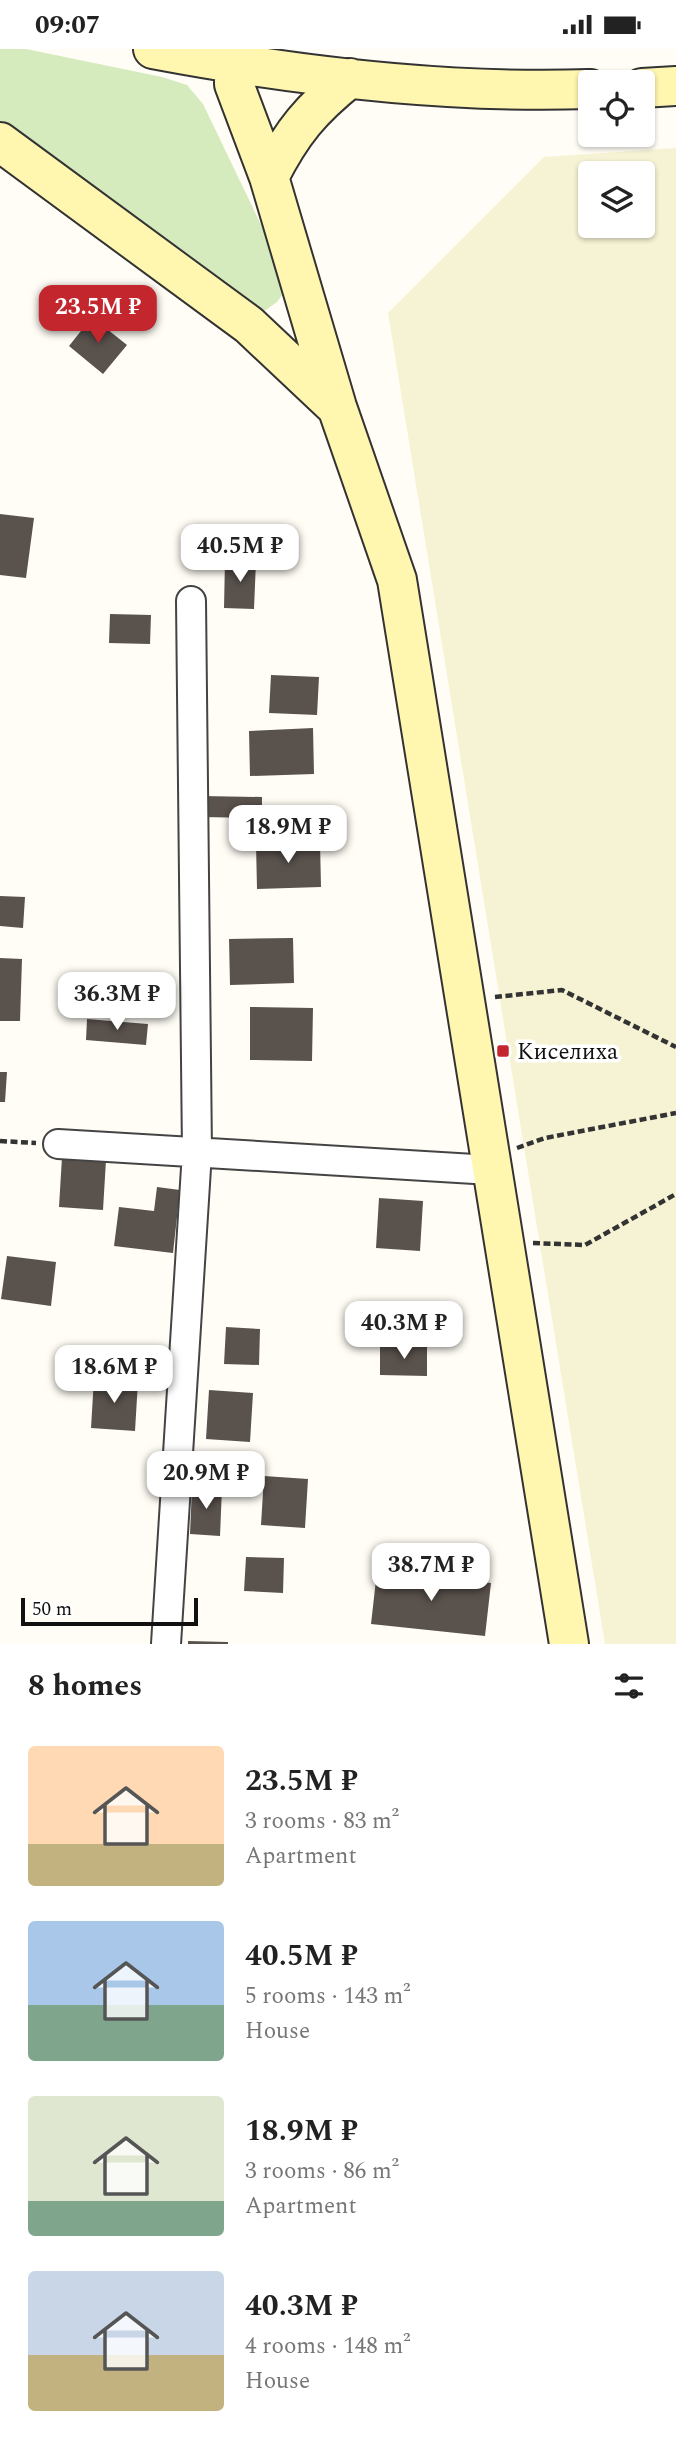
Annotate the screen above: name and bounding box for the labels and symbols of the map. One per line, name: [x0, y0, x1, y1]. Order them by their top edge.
pin: 23.5M ₽: [33, 285, 163, 345]
pin: 40.5M ₽: [175, 525, 305, 584]
pin: 18.9M ₽: [223, 805, 353, 865]
pin: 36.3M ₽: [52, 972, 182, 1032]
place label: Киселиха: [517, 1035, 618, 1070]
marker: Киселиха: [495, 1043, 511, 1059]
pin: 40.3M ₽: [339, 1301, 469, 1361]
pin: 18.6M ₽: [49, 1345, 179, 1405]
pin: 20.9M ₽: [141, 1451, 271, 1511]
pin: 38.7M ₽: [366, 1543, 496, 1603]
scale bar: [21, 1595, 198, 1627]

